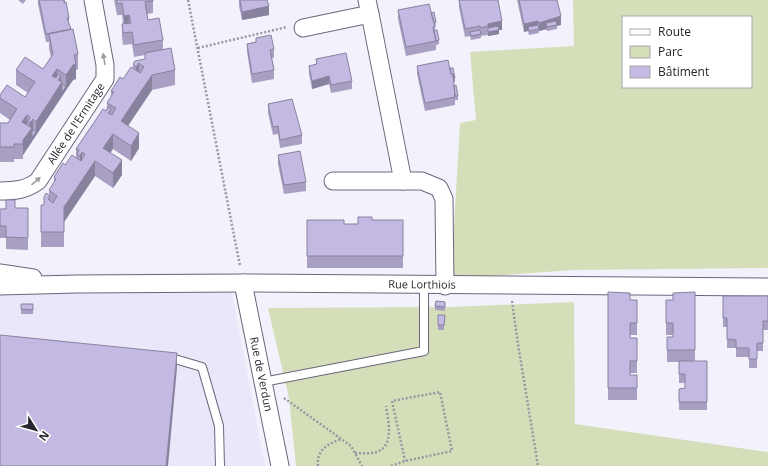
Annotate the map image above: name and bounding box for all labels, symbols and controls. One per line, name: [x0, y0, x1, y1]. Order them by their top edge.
legend: [622, 16, 752, 88]
text: Route: [658, 23, 691, 40]
text: Parc: [658, 43, 683, 60]
one-way arrow: [101, 53, 107, 65]
text: Bâtiment: [658, 63, 709, 80]
street label: Allée de l'Ermitage: [43, 79, 108, 167]
one-way arrow: [31, 177, 42, 186]
street label: Rue Lorthiois: [388, 276, 456, 292]
street label: Rue de Verdun: [247, 335, 277, 413]
north arrow: [16, 410, 56, 450]
text: N: [36, 428, 53, 444]

